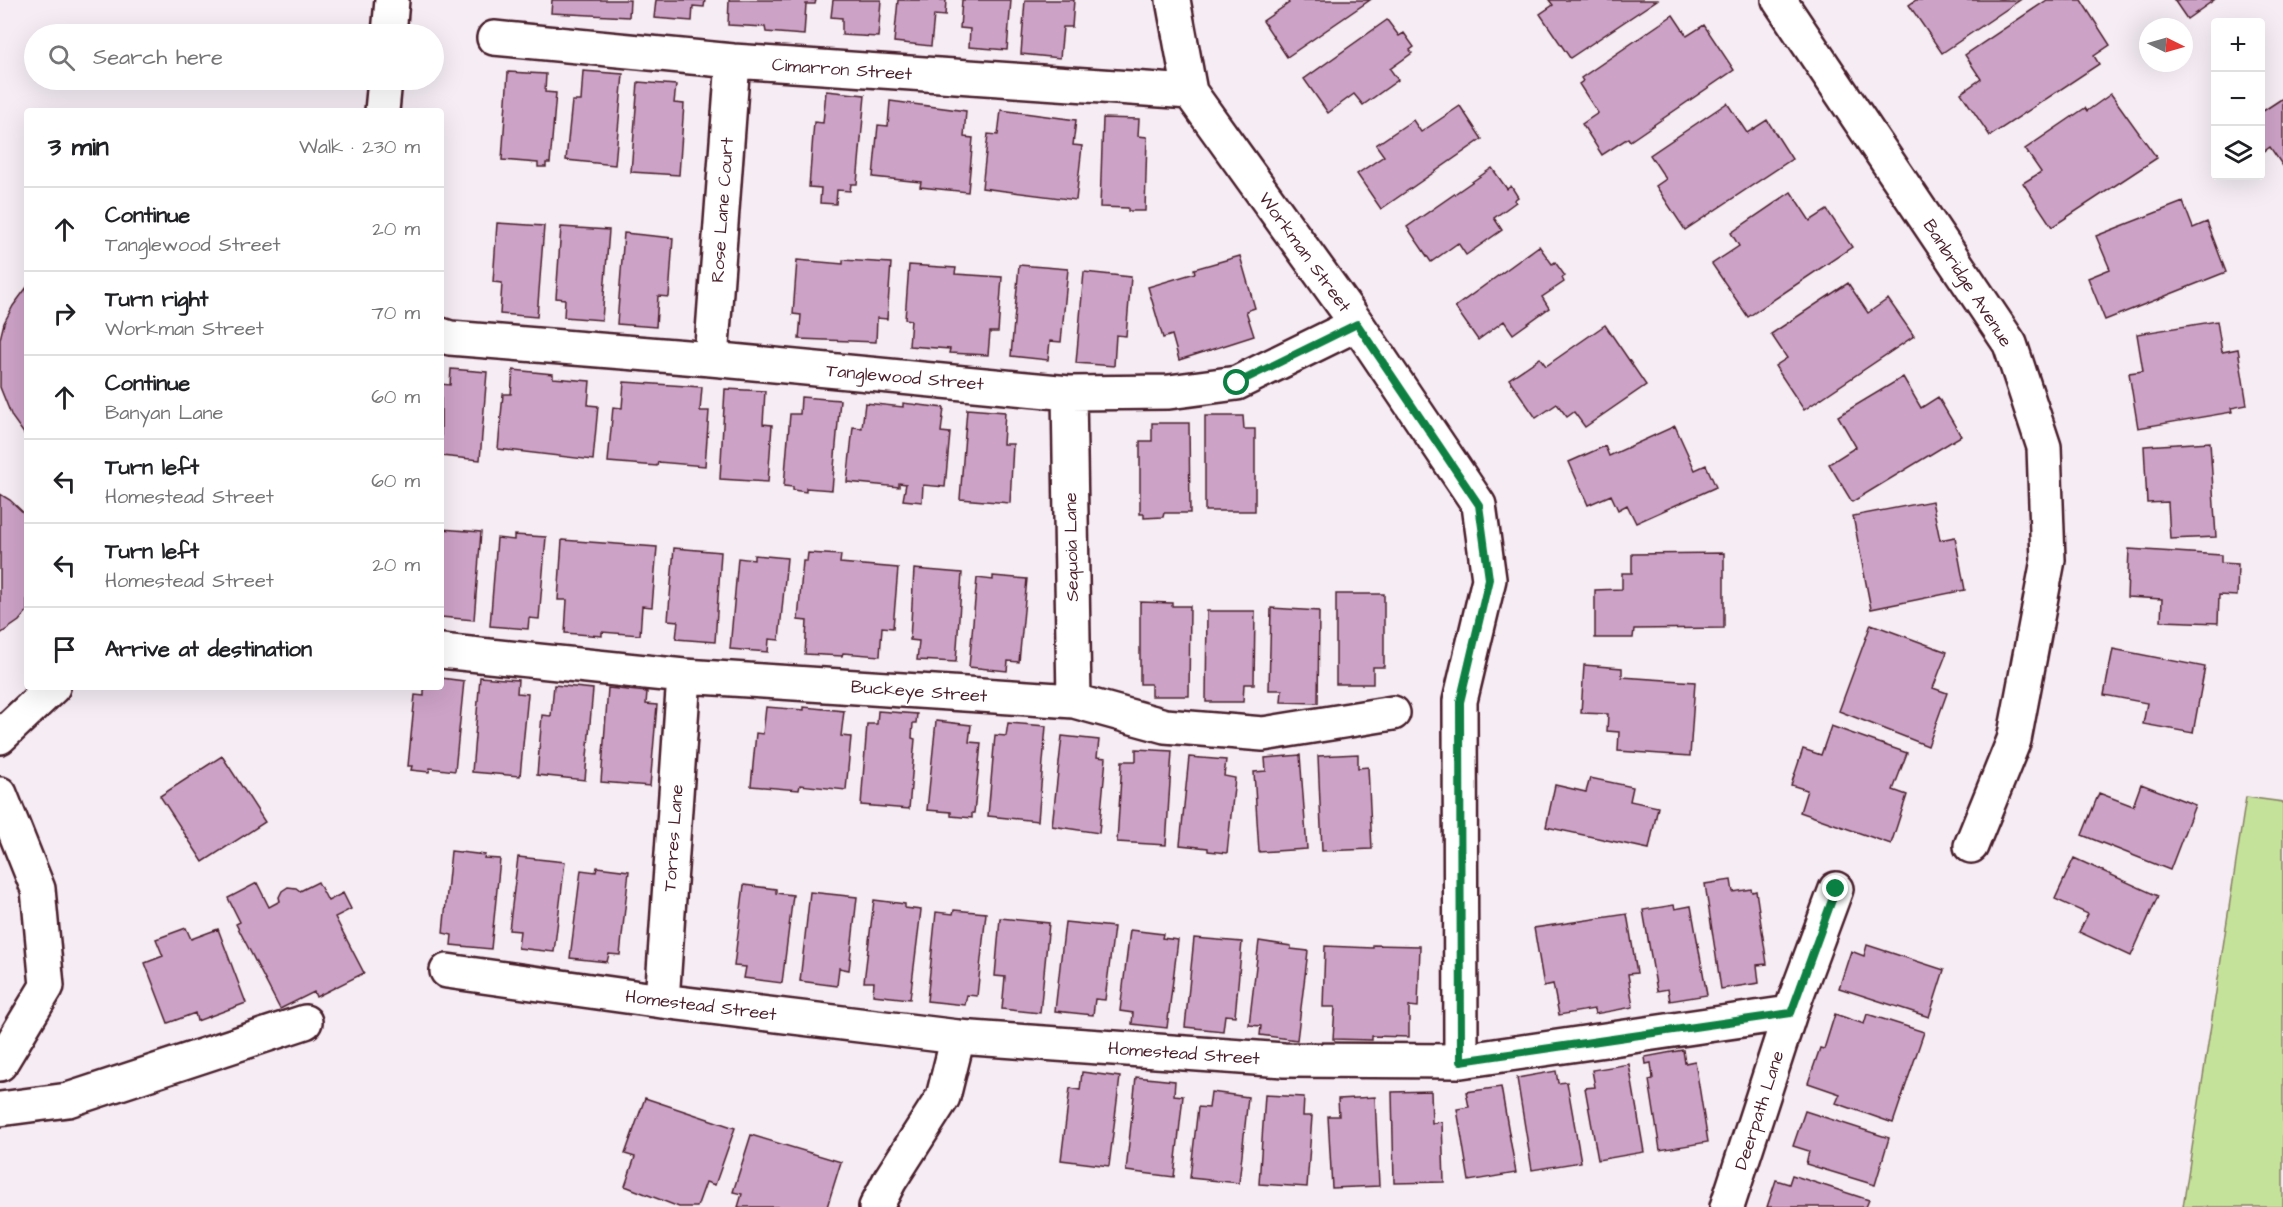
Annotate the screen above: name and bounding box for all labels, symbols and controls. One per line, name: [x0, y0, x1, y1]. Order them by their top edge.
north arrow: [2139, 18, 2193, 72]
map controls: [2211, 18, 2265, 180]
button: +: [2211, 18, 2265, 72]
search box: [24, 24, 444, 90]
icon: search: [45, 41, 78, 74]
text: Search here: [93, 42, 223, 73]
street label: Cimarron Street: [771, 52, 914, 87]
button: −: [2211, 72, 2265, 126]
button: layers: [2211, 126, 2265, 180]
text: 3 min: [48, 129, 109, 165]
text: Walk · 230 m: [299, 133, 420, 161]
street label: Rose Lane Court: [705, 136, 740, 284]
street label: Workman Street: [1252, 187, 1357, 318]
text: Continue: [105, 200, 190, 231]
icon: ahead: [48, 213, 81, 246]
text: 20 m: [372, 215, 420, 243]
street label: Banbridge Avenue: [1916, 215, 2018, 353]
text: Tanglewood Street: [105, 231, 281, 259]
text: Turn right: [105, 284, 208, 315]
icon: right: [48, 297, 81, 330]
text: 70 m: [372, 299, 420, 327]
text: Workman Street: [105, 315, 264, 343]
street label: Tanglewood Street: [825, 358, 985, 398]
text: Continue: [105, 368, 190, 399]
route start: [1223, 369, 1249, 395]
icon: ahead: [48, 381, 81, 414]
text: 60 m: [371, 383, 420, 411]
text: Banyan Lane: [105, 399, 223, 427]
text: Turn left: [105, 452, 199, 483]
icon: left: [48, 465, 81, 498]
text: 60 m: [371, 467, 420, 495]
text: Homestead Street: [105, 483, 274, 511]
street label: Sequoia Lane: [1058, 492, 1085, 602]
text: Turn left: [105, 536, 199, 567]
icon: left: [48, 549, 81, 582]
text: 20 m: [372, 551, 420, 579]
text: Homestead Street: [105, 567, 274, 595]
icon: arrive: [48, 633, 81, 666]
text: Arrive at destination: [105, 634, 312, 665]
street label: Buckeye Street: [850, 674, 989, 710]
street label: Torres Lane: [657, 783, 690, 893]
route end: [1822, 875, 1848, 901]
street label: Homestead Street: [624, 984, 779, 1027]
street label: Homestead Street: [1107, 1036, 1261, 1071]
street label: Deerpath Lane: [1728, 1047, 1791, 1173]

